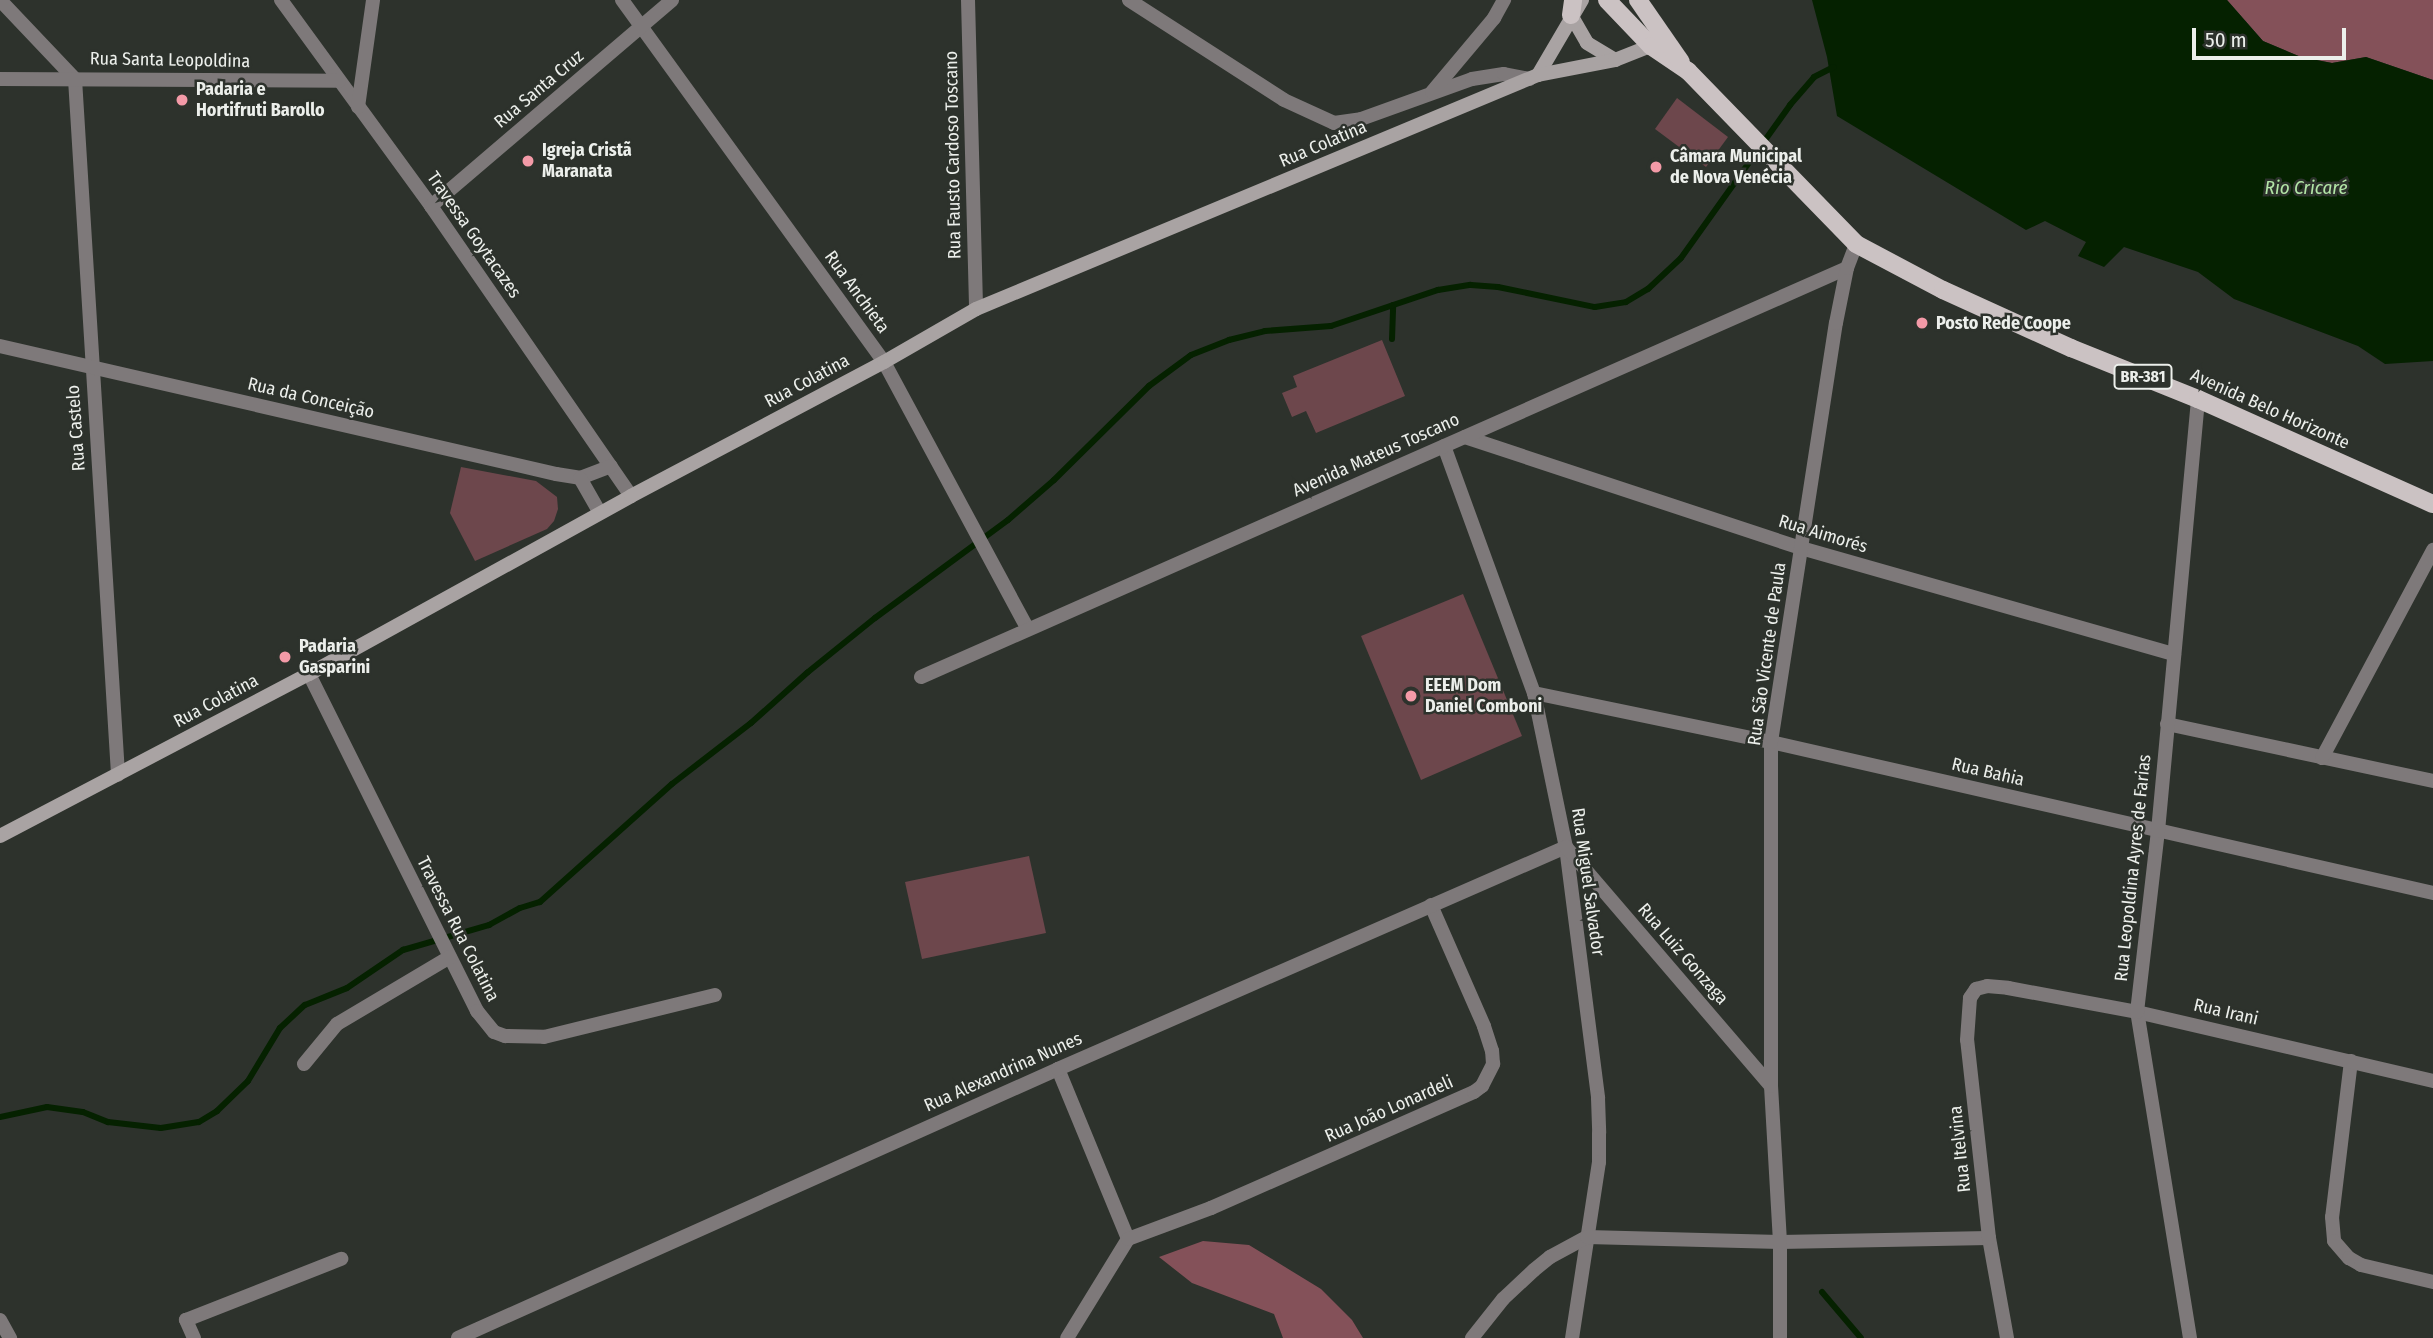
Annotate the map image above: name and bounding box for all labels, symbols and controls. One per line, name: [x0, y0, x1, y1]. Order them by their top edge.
scale bar: [2195, 14, 2349, 58]
text: 50 m: [2205, 27, 2247, 53]
street label: Rua Santa Cruz: [490, 45, 588, 133]
street label: Rua Santa Leopoldina: [90, 48, 250, 72]
street label: Rua Fausto Cardoso Toscano: [940, 51, 966, 259]
place label: Padaria e Hortifruti Barollo: [196, 79, 325, 122]
marker: Padaria e Hortifruti Barollo: [174, 92, 190, 108]
street label: Rua Colatina: [1276, 116, 1370, 172]
place label: Igreja Cristã Maranata: [542, 140, 632, 182]
place label: Câmara Municipal de Nova Venécia: [1670, 146, 1802, 188]
marker: Igreja Cristã Maranata: [520, 153, 536, 169]
marker: Câmara Municipal de Nova Venécia: [1648, 159, 1664, 175]
street label: Travessa Goytacazes: [422, 168, 526, 302]
water label: Rio Cricaré: [2265, 177, 2347, 199]
street label: Rua Anchieta: [820, 247, 894, 337]
place label: Posto Rede Coope: [1936, 312, 2071, 334]
marker: Posto Rede Coope: [1914, 315, 1930, 331]
street label: Rua Colatina: [761, 350, 853, 412]
road number: BR-381: [2113, 364, 2173, 390]
street label: Avenida Belo Horizonte: [2187, 364, 2353, 454]
street label: Rua da Conceição: [246, 373, 376, 423]
street label: Rua Castelo: [62, 384, 90, 472]
street label: Avenida Mateus Toscano: [1289, 408, 1463, 502]
street label: Rua Aimorés: [1776, 510, 1870, 558]
street label: Rua São Vicente de Paula: [1743, 561, 1791, 747]
place label: Padaria Gasparini: [299, 636, 370, 678]
marker: Padaria Gasparini: [277, 649, 293, 665]
street label: Rua Colatina: [170, 670, 262, 732]
place label: EEEM Dom Daniel Comboni: [1425, 675, 1542, 718]
marker: EEEM Dom Daniel Comboni: [1403, 688, 1419, 704]
street label: Rua Bahia: [1950, 753, 2026, 791]
street label: Rua Leopoldina Ayres de Farias: [2110, 753, 2156, 983]
street label: Rua Miguel Salvador: [1567, 807, 1609, 957]
street label: Travessa Rua Colatina: [412, 853, 504, 1005]
street label: Rua Luiz Gonzaga: [1633, 899, 1733, 1009]
street label: Rua Irani: [2192, 994, 2260, 1030]
street label: Rua Alexandrina Nunes: [921, 1027, 1085, 1117]
street label: Rua João Lonardeli: [1322, 1071, 1456, 1147]
street label: Rua Itelvina: [1945, 1105, 1975, 1193]

